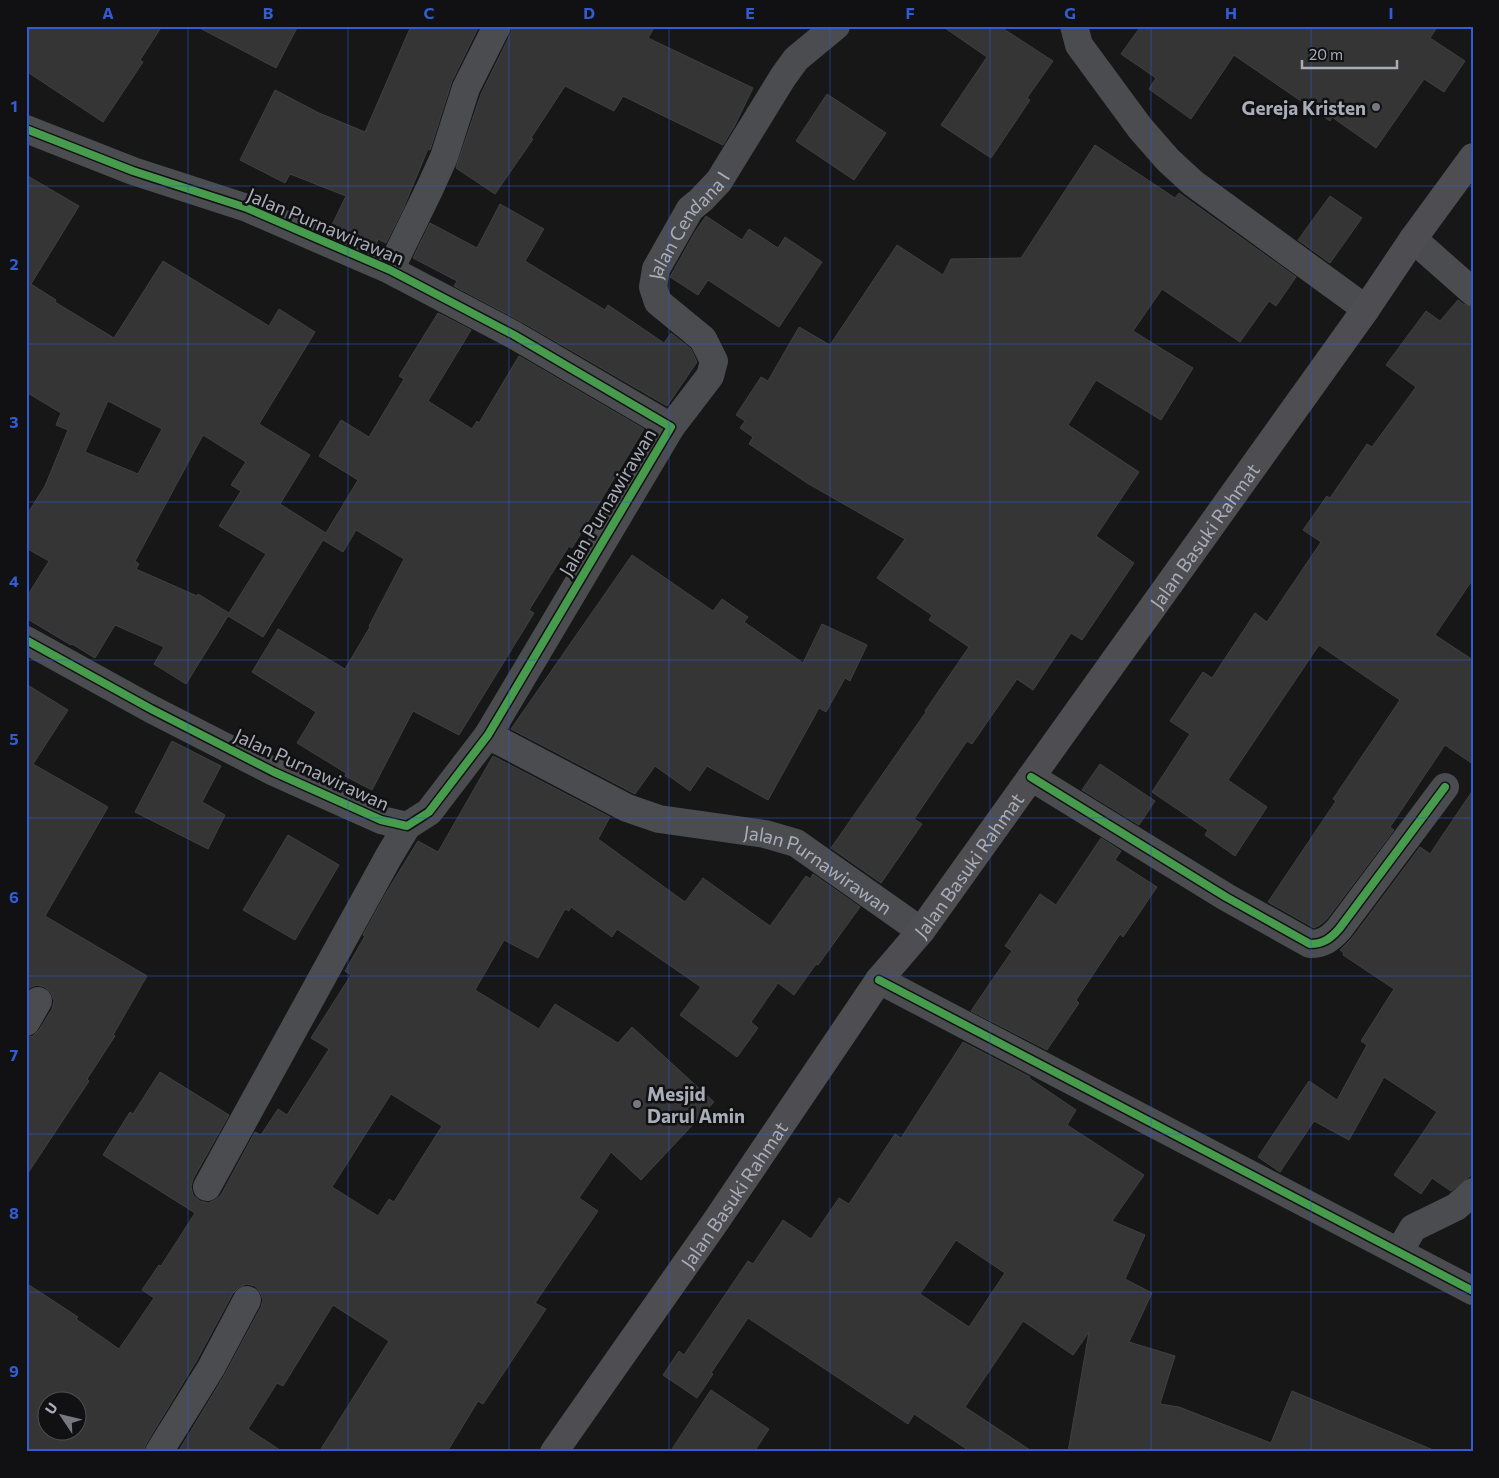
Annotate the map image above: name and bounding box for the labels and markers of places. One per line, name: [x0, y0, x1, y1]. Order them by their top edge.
place label: Gereja Kristen: [1242, 96, 1366, 119]
marker: Gereja Kristen: [1370, 101, 1382, 113]
place label: Mesjid Darul Amin: [647, 1082, 745, 1127]
marker: Mesjid Darul Amin: [631, 1098, 643, 1110]

